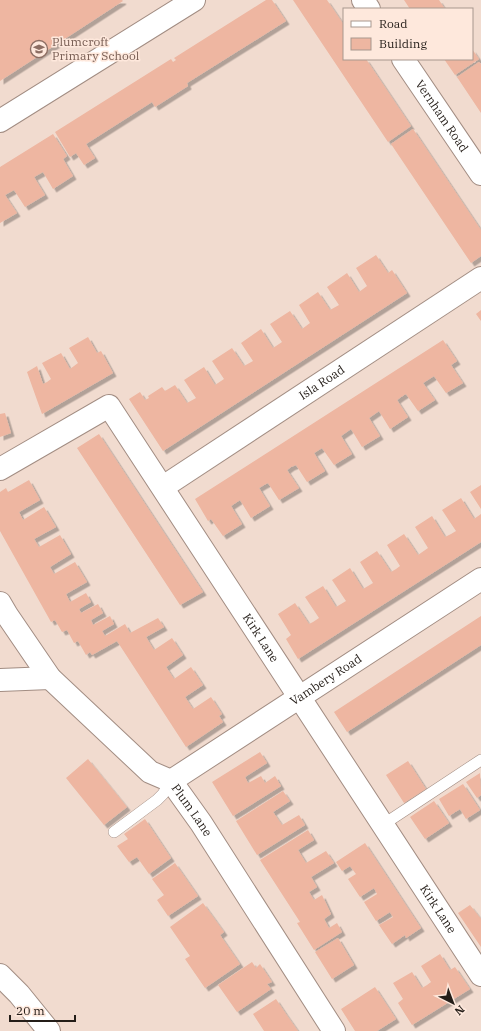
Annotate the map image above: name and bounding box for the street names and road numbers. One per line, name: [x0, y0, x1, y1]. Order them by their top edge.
street label: Vernham Road: [412, 77, 472, 155]
street label: Isla Road: [296, 362, 347, 403]
street label: Kirk Lane: [240, 610, 282, 665]
street label: Vambery Road: [287, 651, 364, 708]
street label: Plum Lane: [168, 781, 216, 839]
street label: Kirk Lane: [417, 882, 460, 936]

